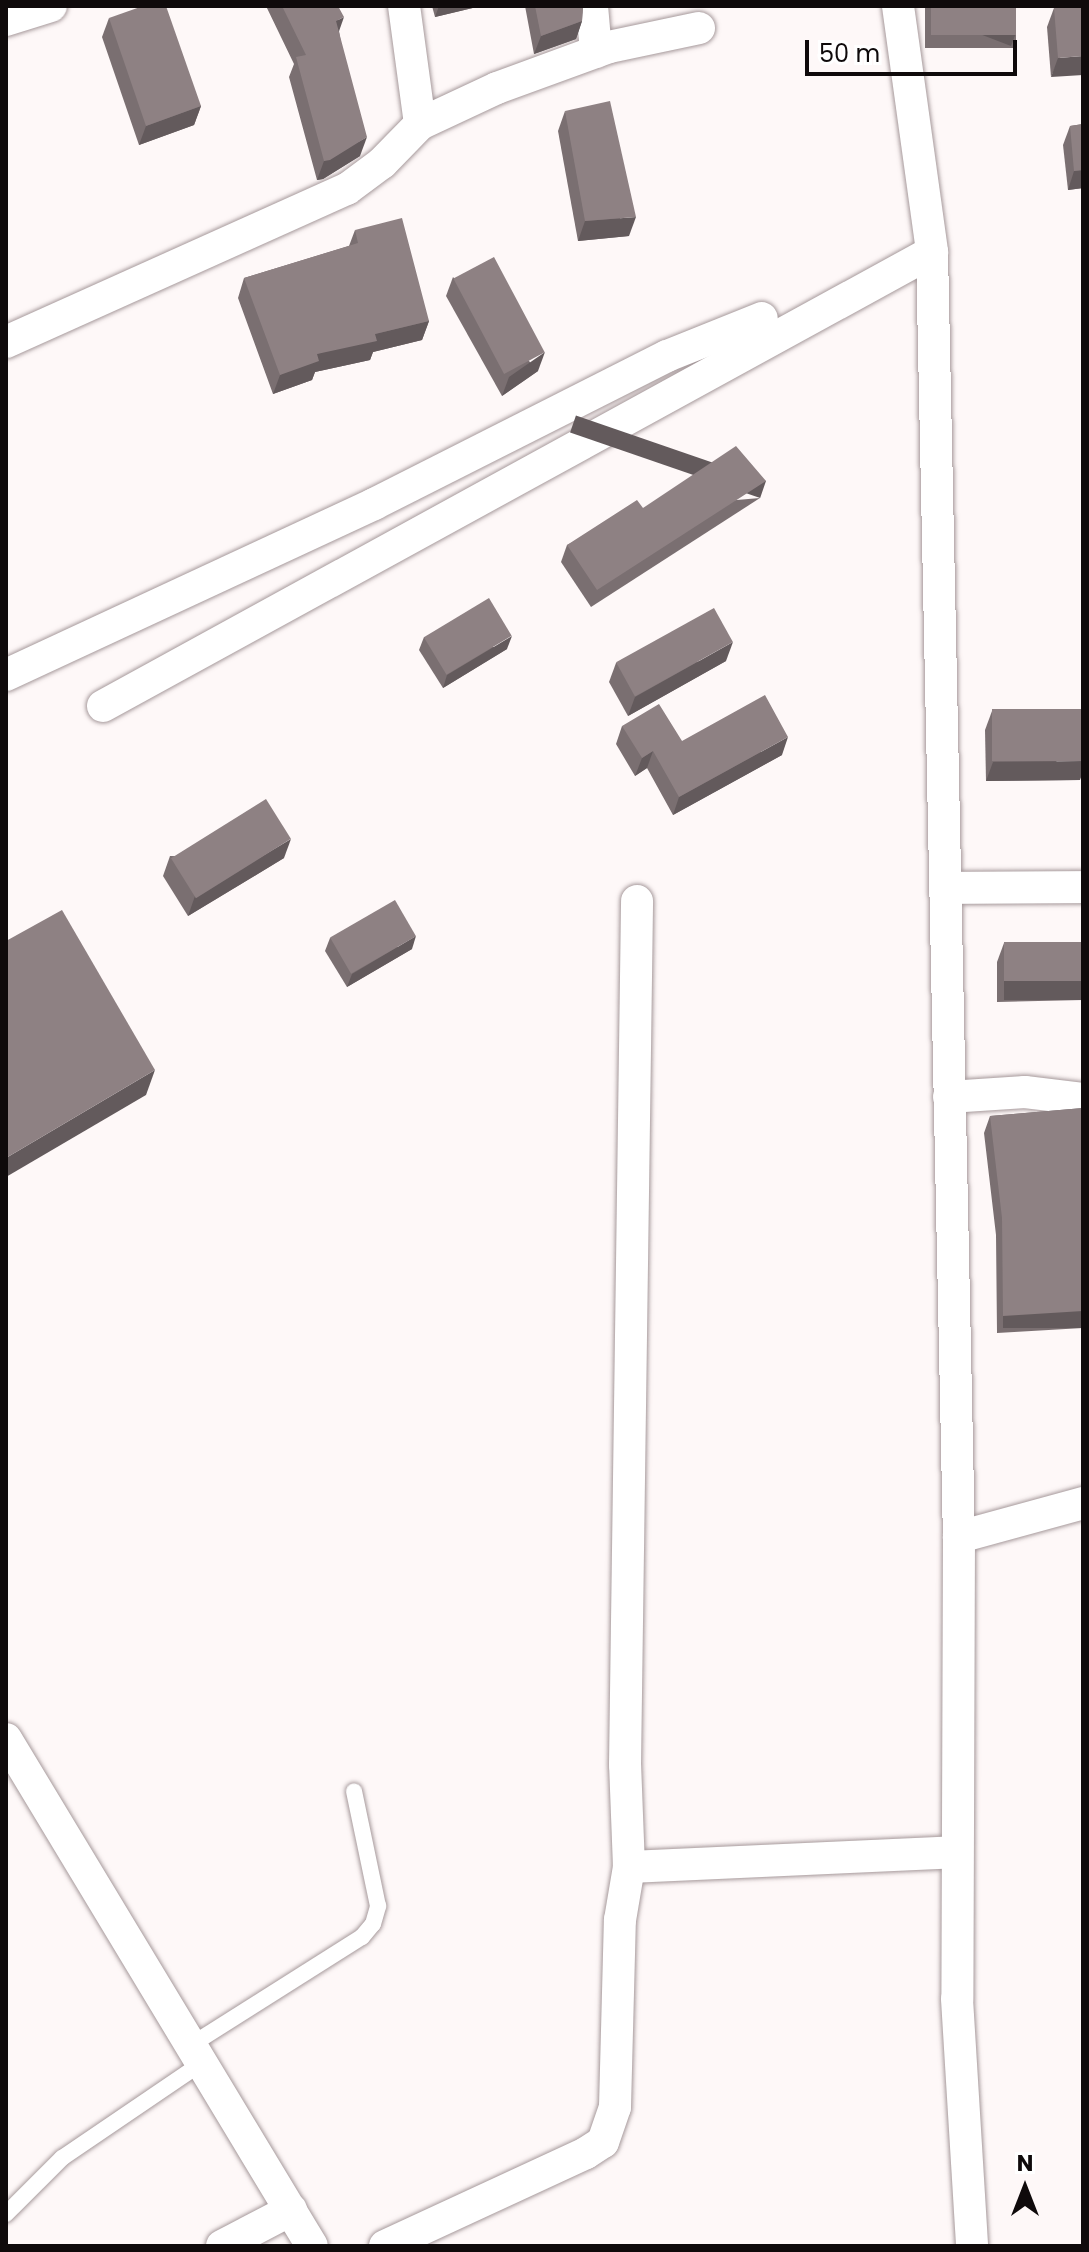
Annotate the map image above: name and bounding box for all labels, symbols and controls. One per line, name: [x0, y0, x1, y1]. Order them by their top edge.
scale bar: [809, 24, 1021, 74]
text: 50 m: [819, 37, 880, 70]
north arrow: [985, 2148, 1065, 2228]
text: N: [1017, 2148, 1033, 2179]

